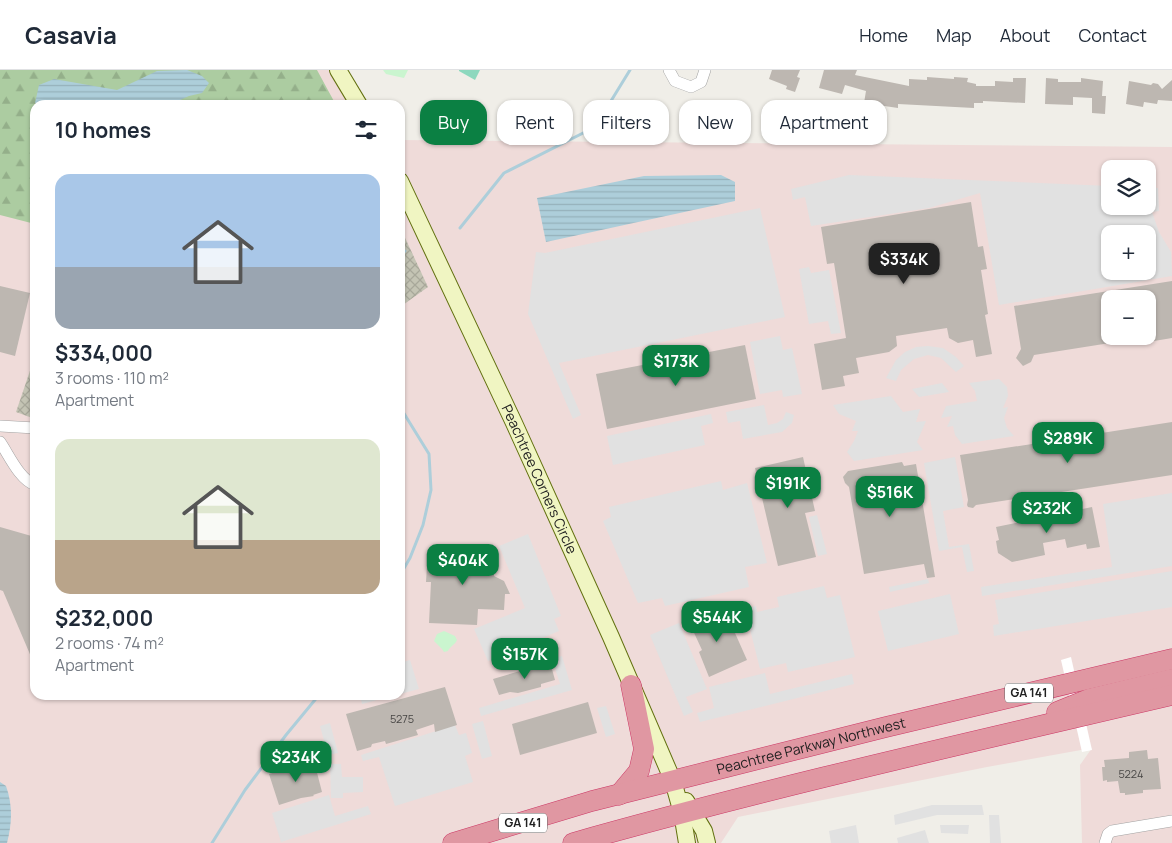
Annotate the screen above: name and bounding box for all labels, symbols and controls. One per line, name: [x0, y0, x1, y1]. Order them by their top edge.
text: Casavia: [25, 18, 117, 51]
text: Home: [859, 23, 908, 47]
text: Map: [936, 23, 972, 47]
text: About: [1000, 23, 1050, 47]
text: Contact: [1078, 23, 1147, 47]
chip: Buy: [420, 100, 487, 145]
chip: Rent: [497, 100, 573, 145]
chip: Filters: [583, 100, 669, 145]
chip: New: [679, 100, 751, 145]
chip: Apartment: [761, 100, 887, 145]
text: 10 homes: [55, 116, 151, 144]
icon: filters: [352, 116, 380, 144]
map controls: [1101, 160, 1156, 345]
button: layers: [1101, 160, 1156, 215]
icon: home: [173, 207, 263, 297]
button: +: [1101, 225, 1156, 280]
pin: $334K: [869, 242, 939, 285]
text: $334K: [880, 248, 928, 270]
button: −: [1101, 290, 1156, 345]
text: $334,000: [55, 339, 153, 367]
pin: $173K: [641, 344, 711, 387]
text: $173K: [653, 350, 699, 372]
text: 3 rooms · 110 m²: [55, 367, 169, 389]
text: Apartment: [55, 389, 134, 411]
street label: Peachtree Corners Circle: [498, 401, 582, 557]
pin: $289K: [1033, 422, 1103, 464]
text: $289K: [1043, 427, 1093, 449]
pin: $191K: [753, 466, 823, 509]
icon: home: [173, 472, 263, 562]
text: $191K: [766, 472, 810, 494]
pin: $516K: [855, 476, 925, 518]
text: $516K: [867, 481, 913, 503]
pin: $232K: [1012, 492, 1082, 534]
text: $232K: [1023, 497, 1071, 519]
pin: $404K: [428, 544, 498, 586]
text: $404K: [438, 549, 488, 571]
pin: $544K: [682, 600, 752, 643]
text: $232,000: [55, 604, 153, 632]
text: $544K: [692, 606, 742, 628]
text: 2 rooms · 74 m²: [55, 632, 164, 654]
pin: $157K: [490, 638, 560, 680]
text: $157K: [502, 643, 548, 665]
text: Apartment: [55, 654, 134, 676]
road number: GA 141: [1005, 684, 1053, 702]
house number: 5275: [390, 711, 414, 726]
street label: Peachtree Parkway Northwest: [714, 713, 908, 778]
pin: $234K: [261, 740, 331, 783]
text: $234K: [272, 746, 320, 768]
house number: 5224: [1119, 766, 1143, 781]
road number: GA 141: [499, 814, 547, 832]

